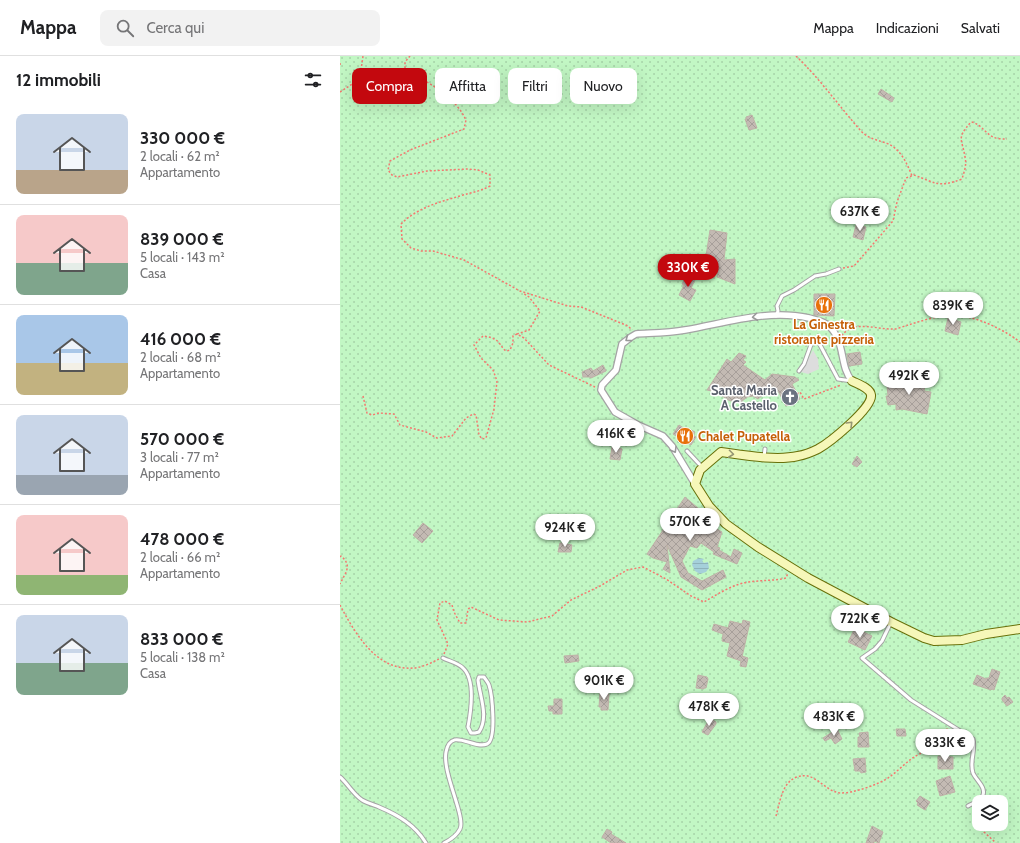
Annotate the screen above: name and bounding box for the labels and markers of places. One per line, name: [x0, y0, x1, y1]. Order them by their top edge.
pin: 637K €: [827, 198, 893, 232]
pin: 330K €: [655, 254, 721, 288]
pin: 839K €: [920, 292, 986, 326]
restaurant icon: La Ginestra ristorante pizzeria: [814, 295, 834, 315]
place label: La Ginestra ristorante pizzeria: [774, 316, 875, 347]
pin: 492K €: [876, 362, 942, 396]
place label: Santa Maria A Castello: [711, 382, 778, 413]
church icon: Santa Maria A Castello: [780, 387, 800, 407]
pin: 416K €: [583, 420, 649, 454]
restaurant icon: Chalet Pupatella: [675, 426, 695, 446]
place label: Chalet Pupatella: [698, 428, 791, 444]
pin: 570K €: [657, 508, 723, 542]
pin: 924K €: [532, 514, 598, 548]
pin: 722K €: [827, 605, 893, 639]
pin: 901K €: [571, 667, 637, 701]
pin: 478K €: [676, 693, 742, 727]
pin: 483K €: [801, 703, 867, 737]
pin: 833K €: [912, 729, 978, 763]

